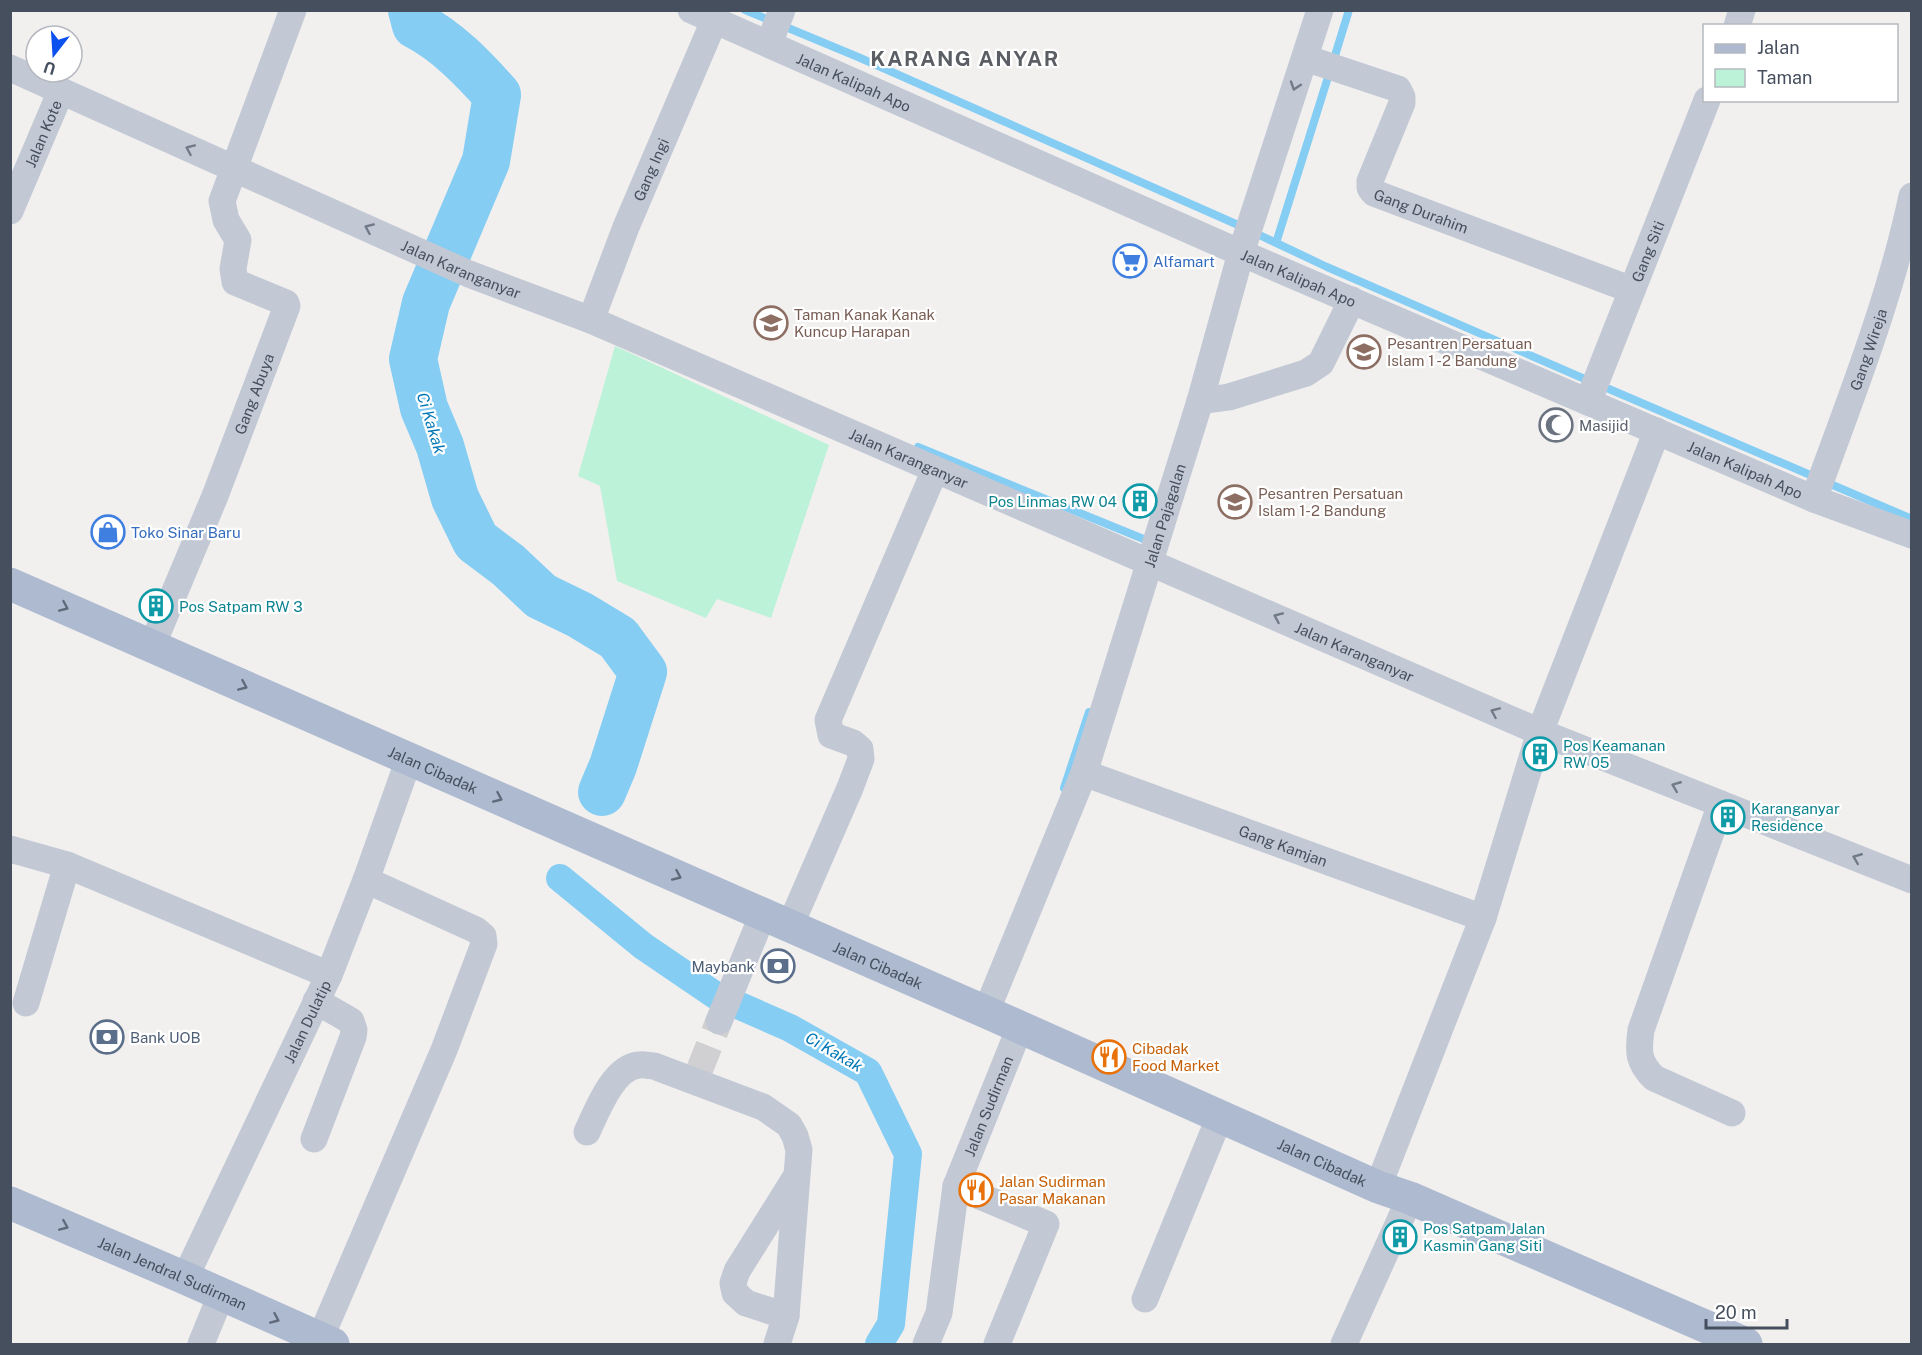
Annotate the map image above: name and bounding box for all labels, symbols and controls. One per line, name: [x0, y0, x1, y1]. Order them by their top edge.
north arrow: [24, 24, 84, 84]
legend: [1703, 24, 1898, 102]
text: Jalan: [1757, 37, 1800, 58]
district label: KARANG ANYAR: [870, 46, 1060, 71]
street label: Jalan Kalipah Apo: [794, 49, 914, 115]
text: U: [41, 57, 58, 79]
text: Taman: [1757, 67, 1812, 88]
one-way arrow: [1290, 80, 1303, 91]
street label: Jalan Kote: [21, 98, 64, 170]
street label: Gang Ingi: [630, 135, 672, 204]
one-way arrow: [186, 144, 197, 156]
street label: Gang Durahim: [1372, 185, 1471, 236]
street label: Gang Siti: [1628, 218, 1667, 284]
one-way arrow: [364, 223, 375, 235]
street label: Jalan Karanganyar: [399, 236, 523, 301]
supermarket icon: Alfamart: [1112, 243, 1148, 279]
street label: Jalan Kalipah Apo: [1239, 246, 1359, 310]
place label: Alfamart: [1153, 253, 1215, 270]
school or university icon: Taman Kanak Kanak Kuncup Harapan: [753, 305, 789, 341]
place label: Taman Kanak Kanak Kuncup Harapan: [794, 306, 935, 340]
street label: Gang Wireja: [1846, 306, 1890, 393]
school or university icon: Pesantren Persatuan Islam 1 -2 Bandung: [1346, 334, 1382, 370]
place label: Pesantren Persatuan Islam 1 -2 Bandung: [1387, 335, 1532, 369]
street label: Gang Abuya: [231, 351, 277, 437]
water label: Ci Kakak: [413, 390, 449, 456]
mosque icon: Masijid: [1538, 407, 1574, 443]
place label: Masijid: [1579, 417, 1628, 434]
street label: Jalan Karanganyar: [847, 425, 971, 491]
street label: Jalan Kalipah Apo: [1685, 437, 1805, 502]
street label: Jalan Pajagalan: [1140, 461, 1188, 570]
building icon: Pos Linmas RW 04: [1122, 483, 1158, 519]
school or university icon: Pesantren Persatuan Islam 1-2 Bandung: [1217, 484, 1253, 520]
place label: Pesantren Persatuan Islam 1-2 Bandung: [1258, 485, 1403, 519]
place label: Pos Linmas RW 04: [988, 493, 1117, 510]
shop icon: Toko Sinar Baru: [90, 514, 126, 550]
place label: Toko Sinar Baru: [131, 524, 241, 541]
building icon: Pos Satpam RW 3: [138, 588, 174, 624]
place label: Pos Satpam RW 3: [179, 598, 303, 615]
one-way arrow: [58, 600, 69, 612]
one-way arrow: [1274, 613, 1285, 625]
street label: Jalan Karanganyar: [1293, 618, 1417, 685]
one-way arrow: [236, 678, 247, 690]
one-way arrow: [1491, 707, 1502, 719]
building icon: Pos Keamanan RW 05: [1522, 736, 1558, 772]
place label: Pos Keamanan RW 05: [1563, 737, 1665, 771]
street label: Jalan Cibadak: [386, 742, 481, 797]
one-way arrow: [1671, 781, 1682, 793]
one-way arrow: [492, 791, 503, 803]
building icon: Karanganyar Residence: [1710, 799, 1746, 835]
place label: Karanganyar Residence: [1751, 800, 1840, 834]
street label: Gang Kamjan: [1237, 821, 1330, 869]
one-way arrow: [1852, 853, 1863, 865]
one-way arrow: [670, 869, 681, 881]
street label: Jalan Cibadak: [831, 938, 926, 992]
bank icon: Maybank: [760, 948, 796, 984]
place label: Maybank: [691, 958, 755, 975]
street label: Jalan Dulatip: [280, 977, 334, 1066]
bank icon: Bank UOB: [89, 1019, 125, 1055]
water label: Ci Kakak: [802, 1028, 866, 1076]
place label: Bank UOB: [130, 1029, 201, 1046]
restaurant icon: Cibadak Food Market: [1091, 1039, 1127, 1075]
place label: Cibadak Food Market: [1132, 1040, 1220, 1074]
street label: Jalan Sudirman: [960, 1053, 1016, 1159]
street label: Jalan Cibadak: [1275, 1135, 1370, 1189]
restaurant icon: Jalan Sudirman Pasar Makanan: [958, 1172, 994, 1208]
place label: Jalan Sudirman Pasar Makanan: [999, 1173, 1106, 1207]
one-way arrow: [58, 1219, 69, 1231]
building icon: Pos Satpam Jalan Kasmin Gang Siti: [1382, 1219, 1418, 1255]
place label: Pos Satpam Jalan Kasmin Gang Siti: [1423, 1220, 1545, 1254]
street label: Jalan Jendral Sudirman: [95, 1233, 250, 1313]
scale bar: [1706, 1292, 1787, 1330]
text: 20 m: [1715, 1302, 1757, 1323]
one-way arrow: [268, 1312, 279, 1324]

